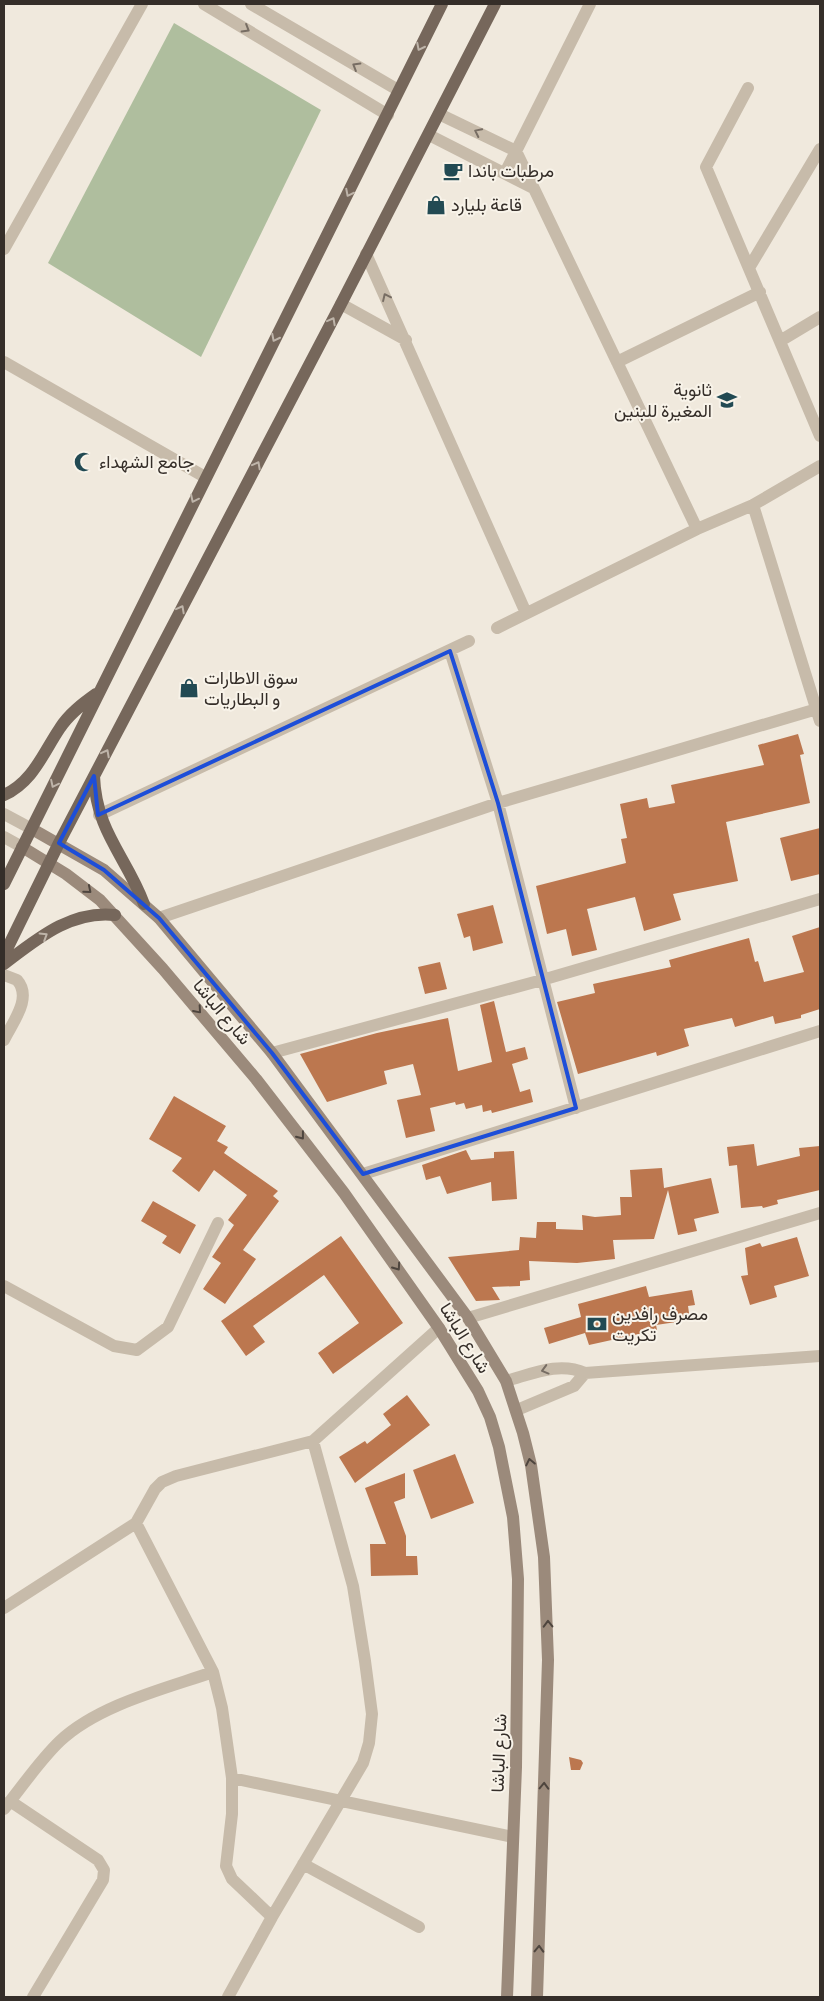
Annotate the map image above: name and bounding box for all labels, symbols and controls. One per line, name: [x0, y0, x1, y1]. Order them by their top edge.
one-way arrow: [240, 22, 249, 32]
one-way arrow: [416, 42, 426, 51]
one-way arrow: [353, 62, 362, 72]
one-way arrow: [474, 129, 483, 139]
place label: مرطبات باندا: [468, 159, 554, 182]
cafe icon: مرطبات باندا: [442, 160, 464, 182]
one-way arrow: [345, 188, 355, 197]
place label: قاعة بليارد: [451, 193, 522, 216]
shop icon: قاعة بليارد: [425, 194, 447, 216]
one-way arrow: [381, 293, 392, 302]
one-way arrow: [326, 318, 336, 327]
one-way arrow: [271, 333, 281, 342]
place label: ثانوية المغيرة للبنين: [614, 378, 712, 422]
school or university icon: ثانوية المغيرة للبنين: [716, 389, 738, 411]
place label: جامع الشهداء: [99, 450, 194, 474]
mosque icon: جامع الشهداء: [73, 451, 95, 473]
one-way arrow: [250, 462, 260, 471]
one-way arrow: [190, 493, 200, 502]
one-way arrow: [175, 606, 185, 615]
place label: سوق الاطارات و البطاريات: [204, 666, 298, 710]
shop icon: سوق الاطارات و البطاريات: [178, 677, 200, 699]
one-way arrow: [100, 749, 110, 758]
one-way arrow: [50, 779, 60, 788]
one-way arrow: [83, 885, 92, 894]
one-way arrow: [38, 932, 47, 942]
street label: شارع الباشا: [187, 974, 257, 1050]
one-way arrow: [193, 1004, 201, 1013]
one-way arrow: [295, 1130, 303, 1139]
one-way arrow: [391, 1261, 400, 1271]
street label: شارع الباشا: [434, 1298, 496, 1378]
place label: مصرف رافدين تكريت: [612, 1302, 708, 1346]
bank icon: مصرف رافدين تكريت: [586, 1313, 608, 1335]
one-way arrow: [542, 1365, 550, 1375]
one-way arrow: [525, 1458, 536, 1467]
one-way arrow: [542, 1619, 553, 1627]
street label: شارع الباشا: [486, 1713, 512, 1793]
one-way arrow: [539, 1782, 549, 1790]
one-way arrow: [534, 1944, 544, 1952]

